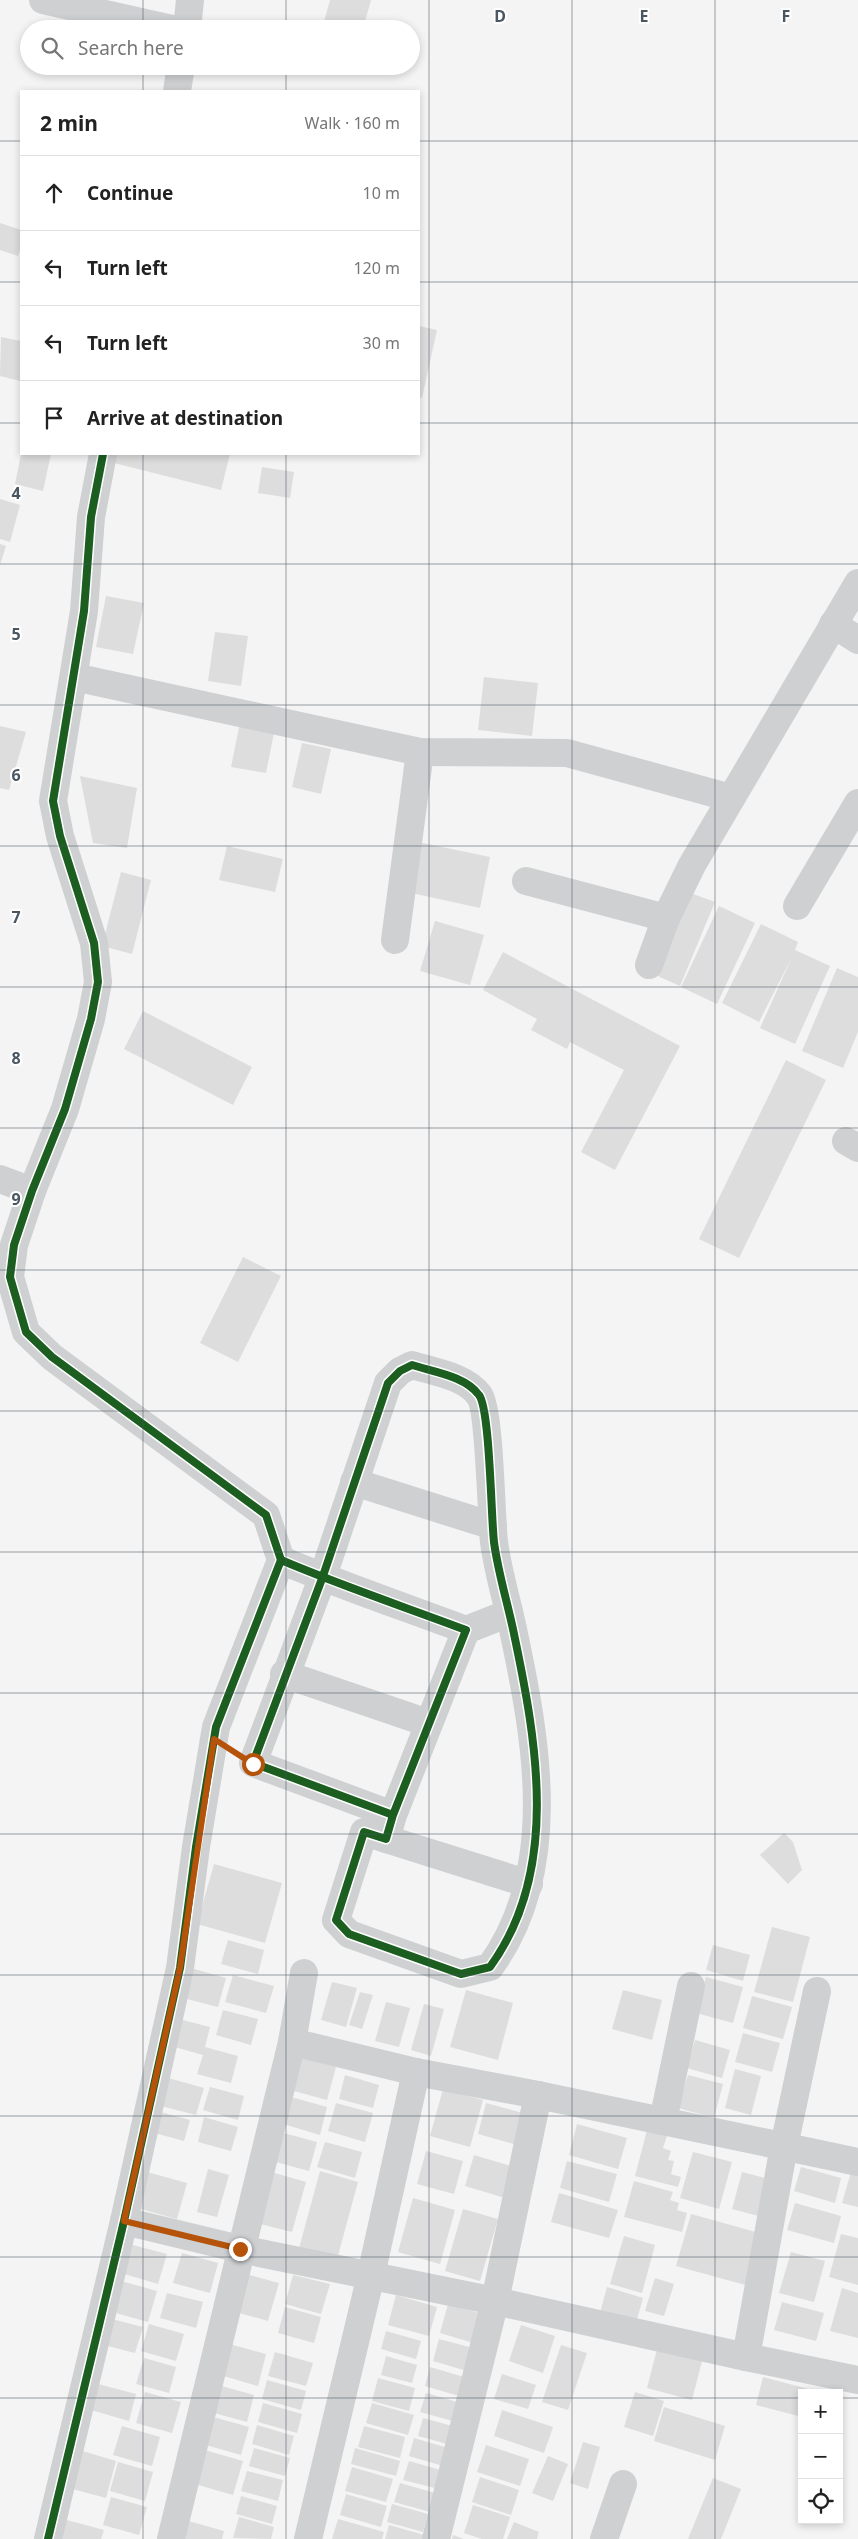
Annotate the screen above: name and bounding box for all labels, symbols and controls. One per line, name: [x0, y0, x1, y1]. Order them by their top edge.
text: D: [494, 5, 506, 27]
text: E: [640, 5, 649, 27]
text: F: [782, 5, 790, 27]
search box: [20, 20, 420, 75]
icon: search: [38, 34, 66, 62]
text: Search here: [78, 35, 184, 61]
text: 2 min: [40, 109, 98, 137]
text: Walk · 160 m: [305, 112, 400, 134]
icon: ahead: [40, 179, 68, 207]
text: Continue: [87, 180, 173, 206]
text: 10 m: [363, 182, 400, 204]
icon: left: [40, 254, 68, 282]
text: Turn left: [87, 255, 168, 281]
text: 120 m: [353, 257, 400, 279]
icon: left: [40, 329, 68, 357]
text: Turn left: [87, 330, 168, 356]
text: 30 m: [363, 332, 400, 354]
icon: arrive: [40, 404, 68, 432]
text: Arrive at destination: [87, 405, 283, 431]
text: 4: [11, 482, 21, 504]
text: 5: [11, 623, 21, 645]
text: 6: [11, 764, 21, 786]
text: 7: [11, 906, 21, 928]
text: 8: [11, 1047, 21, 1069]
text: 9: [11, 1188, 21, 1210]
route start: [242, 1753, 265, 1776]
route end: [229, 2238, 252, 2261]
map controls: [798, 2389, 843, 2524]
button: +: [798, 2389, 843, 2434]
button: −: [798, 2434, 843, 2479]
button: locate: [798, 2479, 843, 2524]

